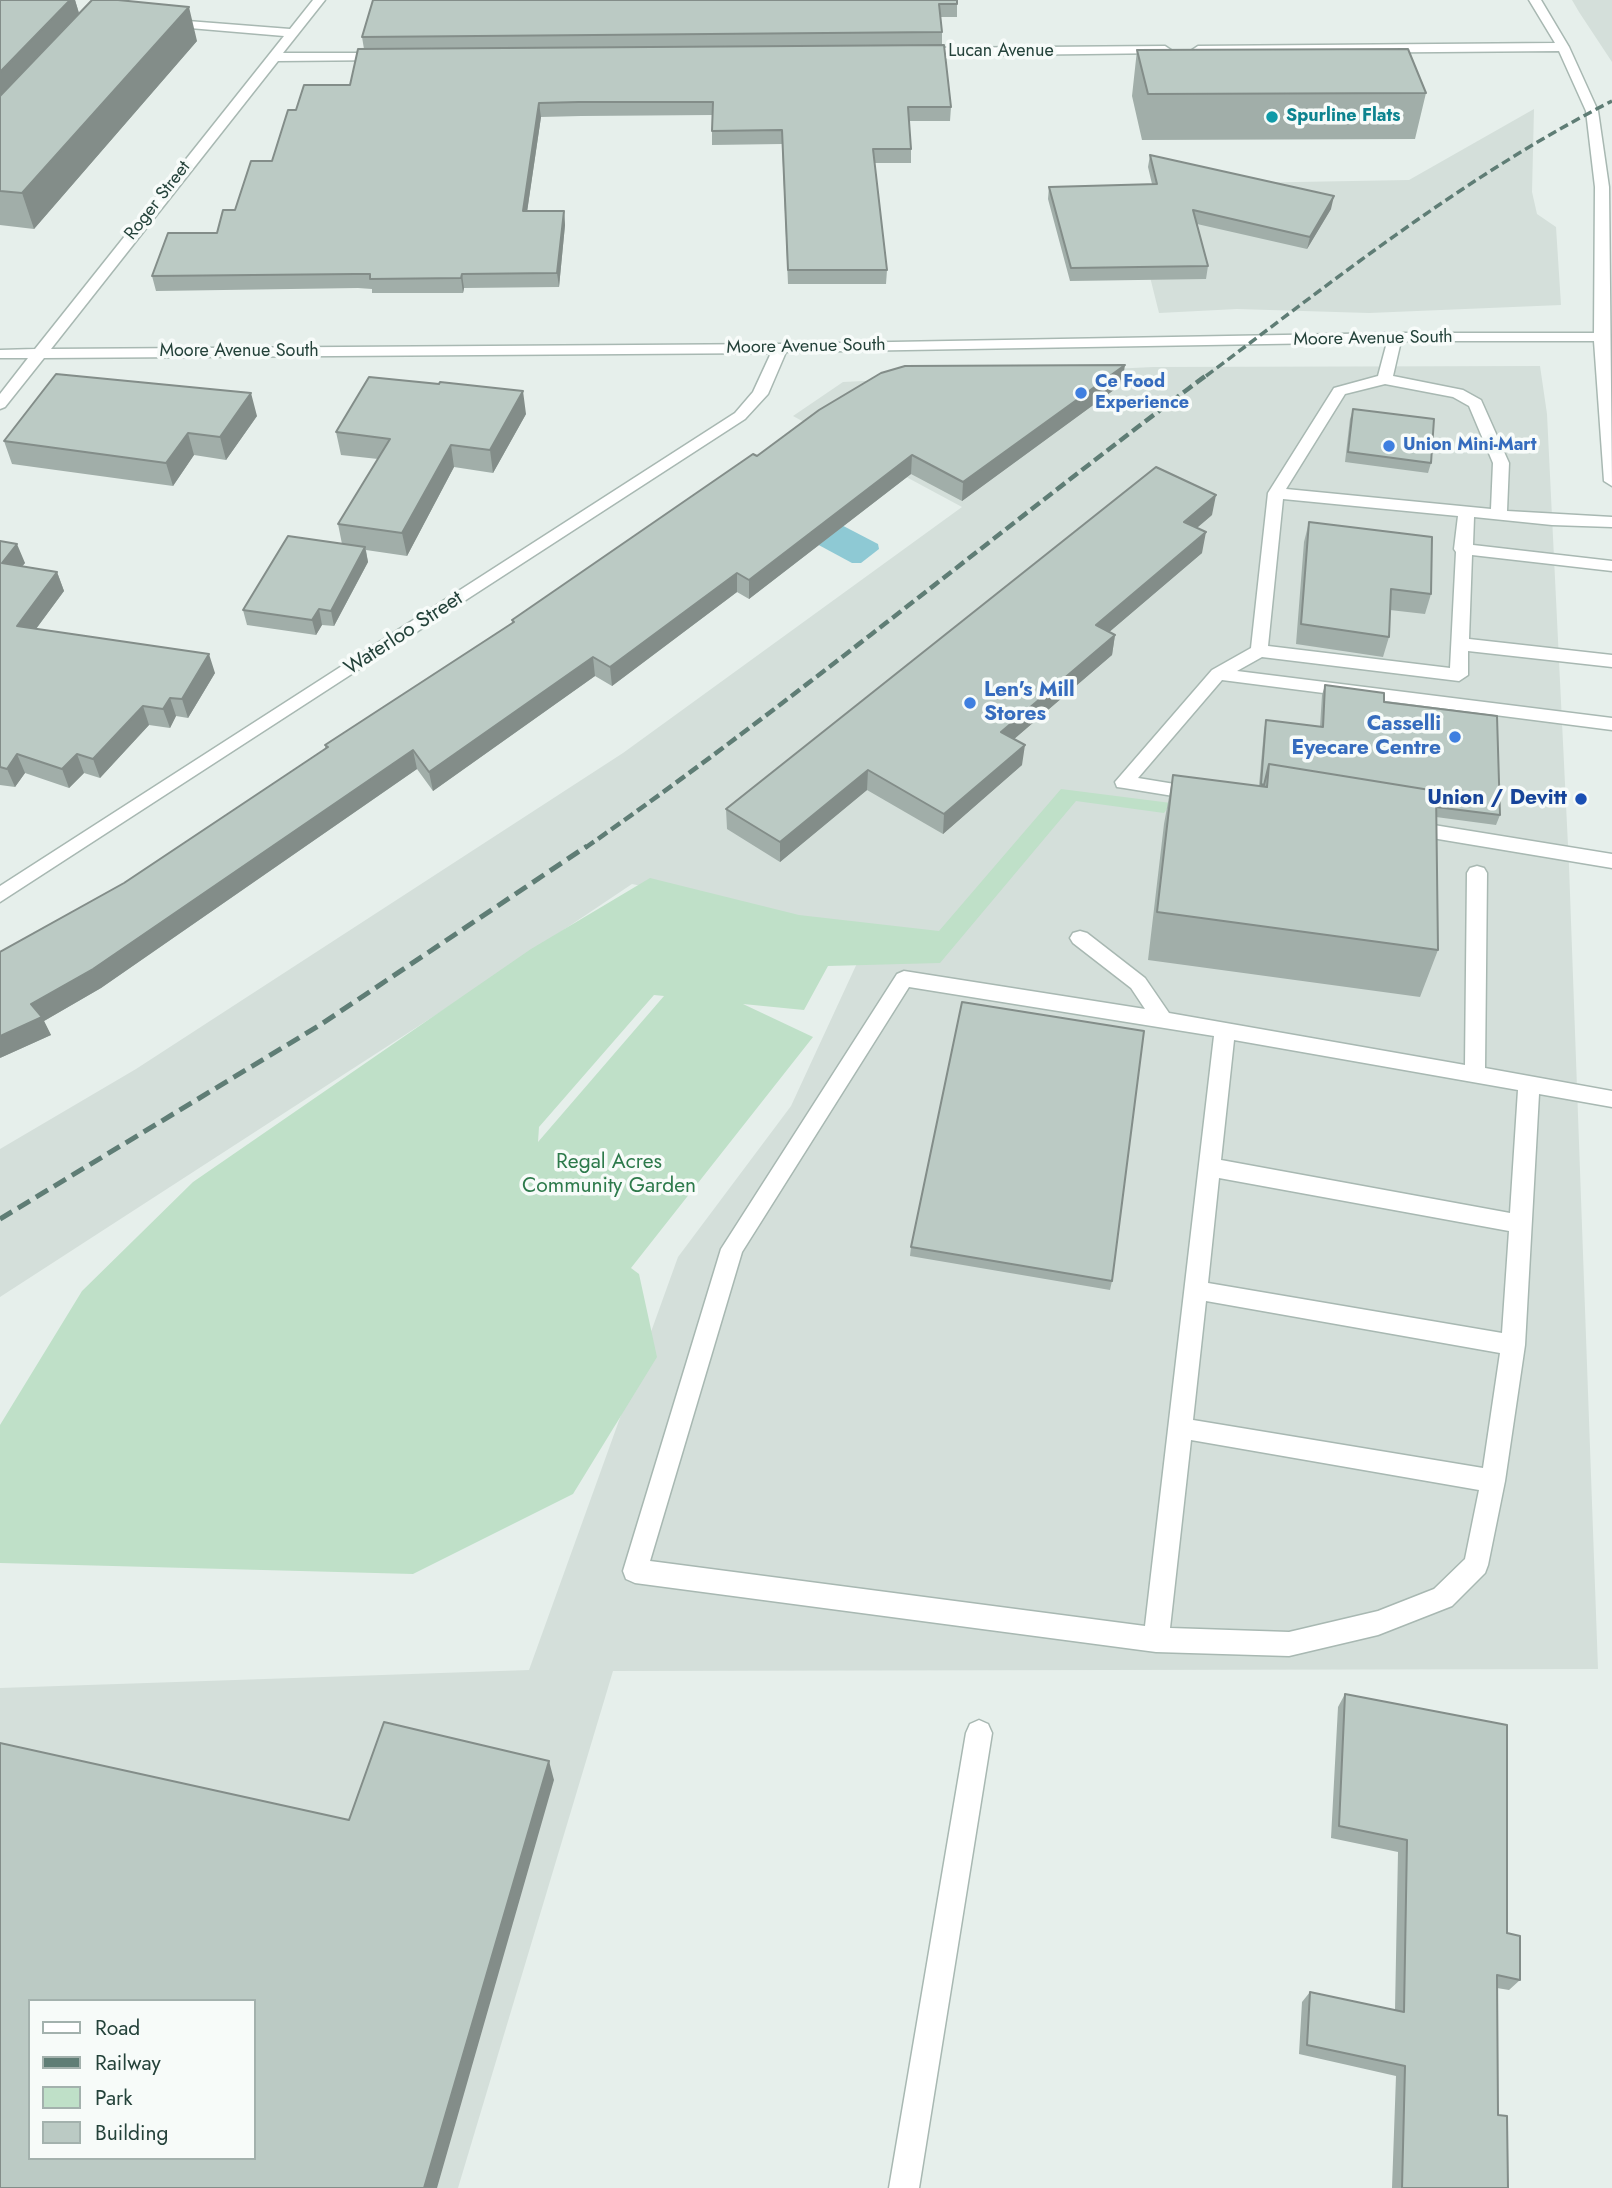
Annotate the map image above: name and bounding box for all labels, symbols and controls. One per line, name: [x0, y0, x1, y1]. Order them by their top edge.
street label: Lucan Avenue: [948, 41, 1054, 63]
place label: Spurline Flats: [1286, 106, 1400, 128]
marker: Spurline Flats: [1264, 109, 1280, 125]
street label: Roger Street: [121, 157, 195, 245]
street label: Moore Avenue South: [1293, 327, 1453, 351]
street label: Moore Avenue South: [726, 335, 886, 359]
street label: Moore Avenue South: [159, 341, 319, 363]
place label: Ce Food Experience: [1095, 372, 1189, 414]
marker: Ce Food Experience: [1073, 385, 1089, 401]
place label: Union Mini-Mart: [1403, 435, 1536, 457]
marker: Union Mini-Mart: [1381, 438, 1397, 454]
street label: Waterloo Street: [340, 586, 468, 682]
place label: Len's Mill Stores: [984, 678, 1075, 728]
marker: Len's Mill Stores: [962, 695, 978, 711]
place label: Casselli Eyecare Centre: [1291, 712, 1441, 762]
marker: Casselli Eyecare Centre: [1447, 729, 1463, 745]
place label: Union / Devitt: [1427, 786, 1567, 812]
marker: Union / Devitt: [1573, 791, 1589, 807]
park label: Regal Acres Community Garden: [522, 1150, 696, 1200]
legend: [28, 1999, 256, 2160]
text: Road: [95, 2013, 140, 2043]
text: Railway: [95, 2048, 161, 2078]
text: Park: [95, 2083, 132, 2113]
text: Building: [95, 2118, 168, 2148]

